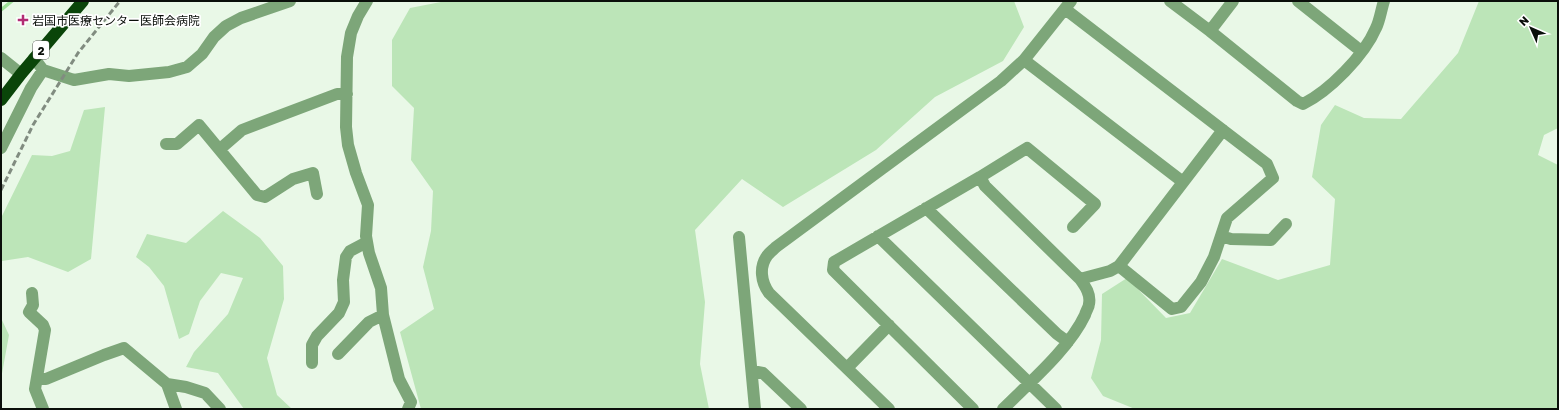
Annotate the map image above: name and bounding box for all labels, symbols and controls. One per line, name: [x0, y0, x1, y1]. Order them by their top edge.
north arrow: [1511, 8, 1551, 48]
place label: 岩国市医療センター医師会病院: [32, 13, 200, 28]
text: N: [1516, 13, 1531, 28]
marker: 岩国市医療センター医師会病院: [17, 14, 29, 26]
road number: 2: [33, 41, 49, 59]

